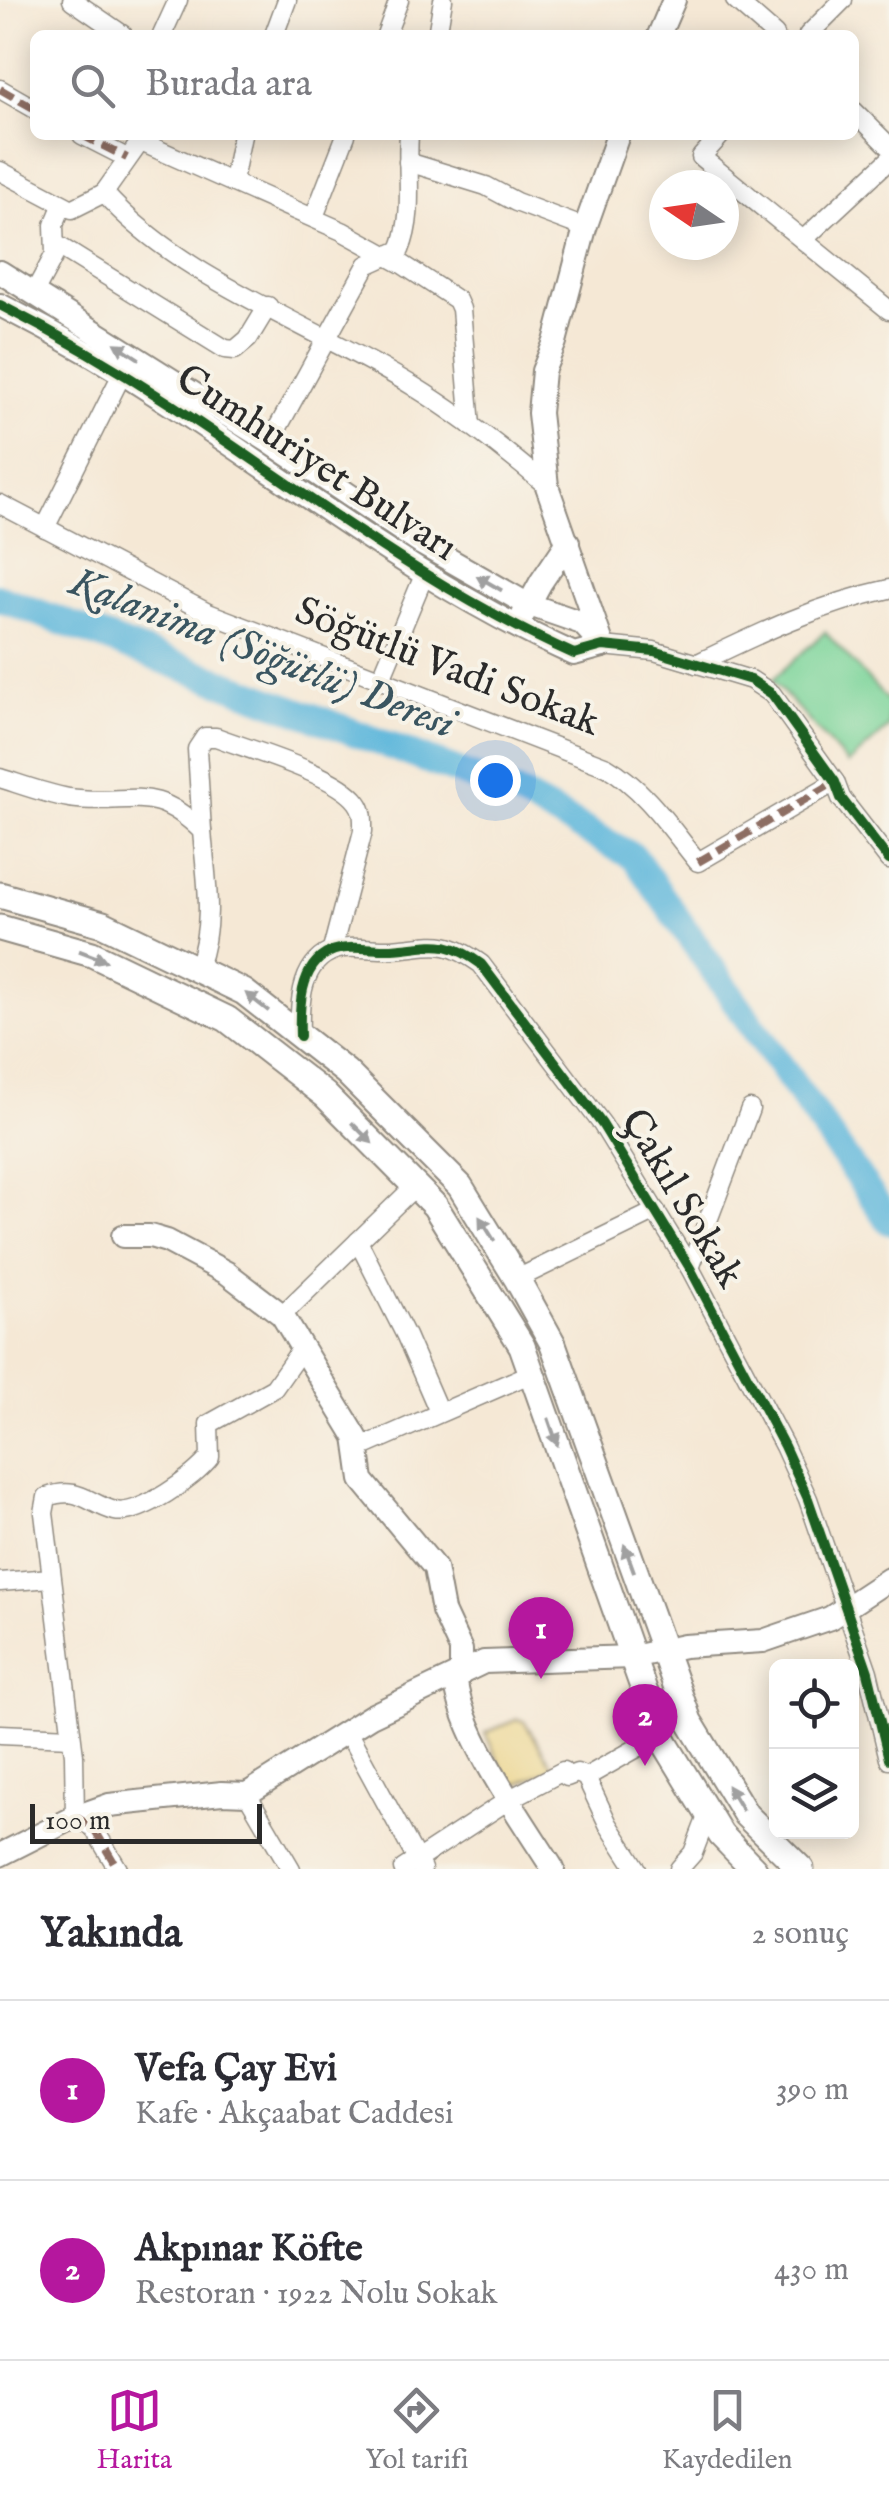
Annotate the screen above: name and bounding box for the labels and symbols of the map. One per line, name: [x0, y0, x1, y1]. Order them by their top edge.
north arrow: [649, 170, 739, 260]
one-way arrow: [113, 343, 141, 361]
street label: Cumhuriyet Bulvarı: [166, 354, 466, 574]
water label: Kalanima (Söğütlü) Deresi: [60, 555, 465, 754]
one-way arrow: [475, 574, 504, 591]
street label: Söğütlü Vadi Sokak: [288, 586, 607, 750]
your location: [470, 755, 521, 806]
one-way arrow: [79, 949, 109, 964]
one-way arrow: [244, 993, 270, 1013]
street label: Çakıl Sokak: [608, 1100, 755, 1298]
one-way arrow: [350, 1120, 374, 1144]
one-way arrow: [478, 1215, 496, 1243]
one-way arrow: [546, 1418, 561, 1448]
one-way arrow: [621, 1543, 636, 1573]
pin: 1: [508, 1596, 574, 1679]
pin: 2: [612, 1684, 678, 1766]
one-way arrow: [727, 1784, 744, 1812]
scale bar: [30, 1799, 262, 1844]

